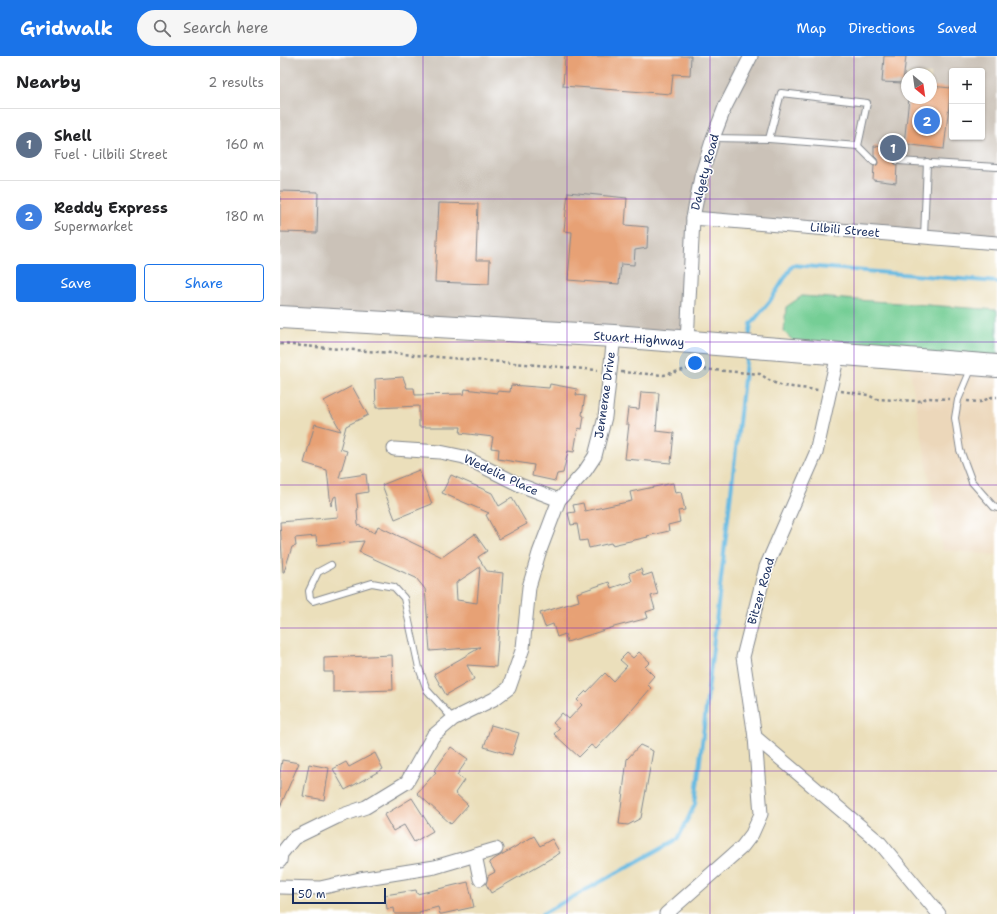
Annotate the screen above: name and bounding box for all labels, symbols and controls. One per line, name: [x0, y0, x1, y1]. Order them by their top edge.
search box: [137, 10, 417, 46]
text: Gridwalk: [20, 16, 113, 41]
icon: search: [151, 17, 173, 39]
text: Search here: [183, 18, 269, 38]
text: Map: [797, 19, 827, 37]
text: Directions: [849, 19, 915, 37]
text: Saved: [937, 19, 977, 37]
north arrow: [901, 68, 937, 104]
map controls: [949, 68, 985, 140]
button: +: [949, 68, 985, 104]
text: Nearby: [16, 71, 81, 93]
text: 2 results: [208, 74, 264, 91]
button: −: [949, 104, 985, 140]
pin: 2: [914, 106, 940, 136]
text: Shell: [54, 126, 92, 146]
street label: Dalgety Road: [687, 132, 723, 212]
pin: 1: [880, 133, 906, 163]
text: 1: [26, 136, 32, 153]
text: 160 m: [226, 136, 264, 153]
text: Fuel · Lilbili Street: [54, 146, 168, 163]
text: Reddy Express: [54, 198, 168, 218]
text: 2: [24, 208, 34, 225]
text: 180 m: [225, 208, 264, 225]
text: Supermarket: [54, 218, 133, 235]
street label: Lilbili Street: [810, 219, 880, 241]
button: Save: [16, 264, 136, 302]
button: Share: [144, 264, 264, 302]
street label: Stuart Highway: [593, 328, 685, 350]
street label: Jennerae Drive: [591, 350, 619, 439]
your location: [685, 353, 705, 373]
street label: Wedelia Place: [461, 451, 541, 499]
street label: Bitzer Road: [744, 555, 778, 626]
scale bar: [292, 886, 386, 905]
text: 50 m: [298, 887, 326, 902]

